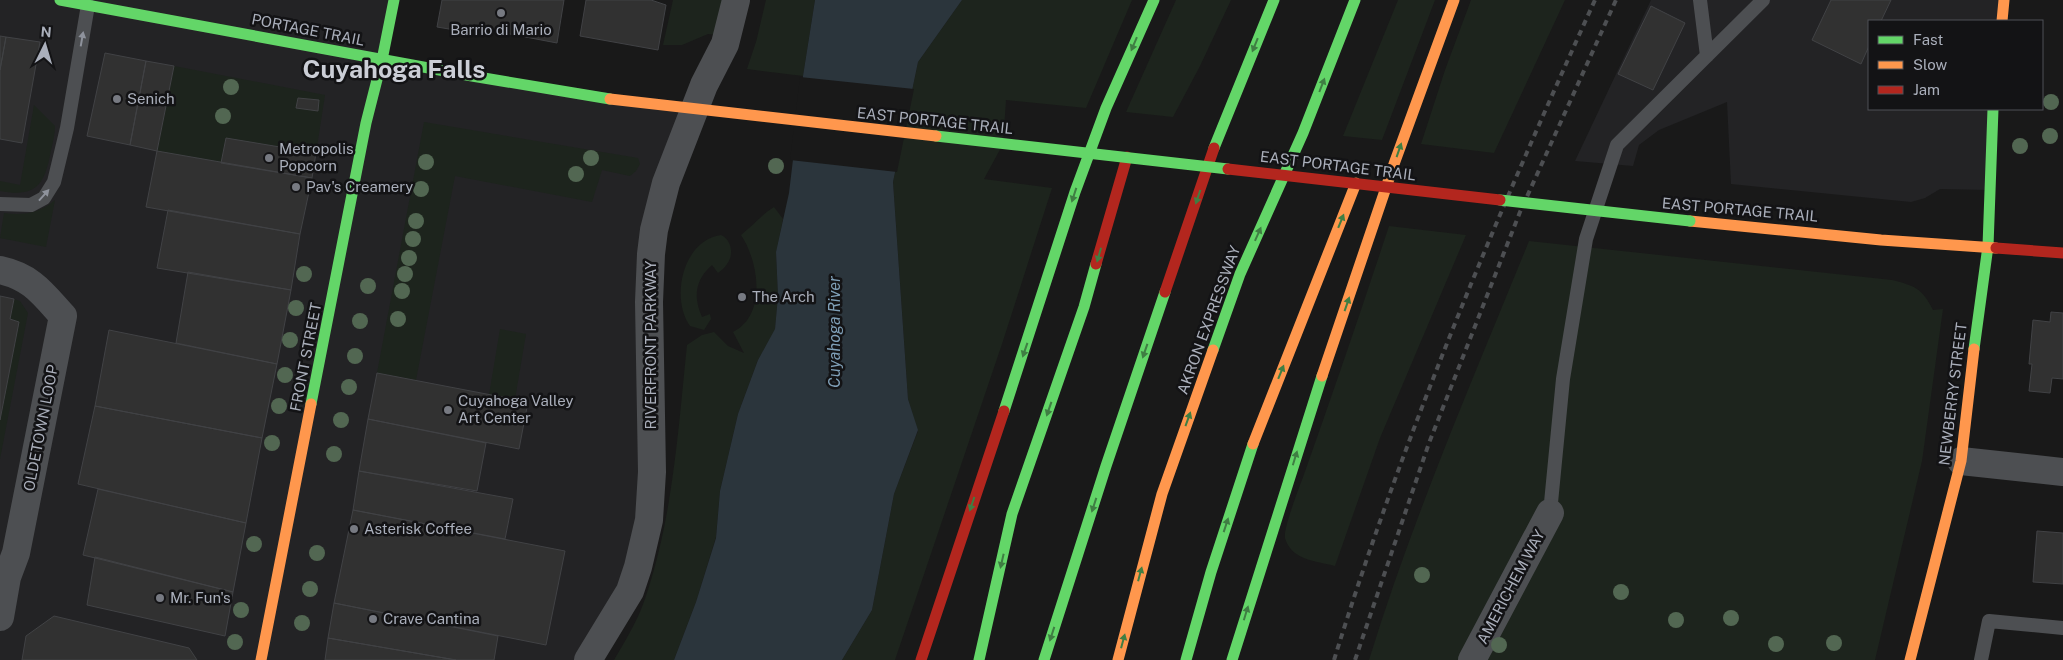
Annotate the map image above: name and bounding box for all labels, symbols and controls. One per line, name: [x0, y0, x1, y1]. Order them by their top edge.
marker: Barrio di Mario: [495, 7, 507, 19]
street label: PORTAGE TRAIL: [250, 10, 366, 49]
north arrow: [20, 20, 70, 70]
legend: [1868, 20, 2043, 110]
place label: Barrio di Mario: [450, 21, 552, 38]
text: N: [40, 24, 52, 40]
one-way arrow: [78, 30, 86, 46]
text: Fast: [1913, 31, 1943, 48]
one-way arrow: [1129, 37, 1137, 51]
one-way arrow: [1251, 38, 1259, 53]
district label: Cuyahoga Falls: [302, 54, 486, 84]
text: Slow: [1913, 56, 1948, 73]
one-way arrow: [1318, 78, 1326, 92]
text: Jam: [1913, 81, 1940, 98]
place label: Senich: [127, 90, 175, 107]
marker: Senich: [111, 93, 123, 105]
street label: EAST PORTAGE TRAIL: [856, 104, 1014, 137]
place label: Metropolis Popcorn: [279, 140, 354, 174]
one-way arrow: [1396, 143, 1403, 158]
street label: EAST PORTAGE TRAIL: [1259, 148, 1417, 184]
marker: Metropolis Popcorn: [263, 152, 275, 164]
place label: Pav's Creamery: [306, 178, 413, 195]
marker: Pav's Creamery: [290, 181, 302, 193]
one-way arrow: [39, 188, 50, 201]
one-way arrow: [1070, 188, 1077, 203]
one-way arrow: [1194, 190, 1202, 205]
street label: EAST PORTAGE TRAIL: [1661, 194, 1819, 225]
one-way arrow: [1338, 214, 1345, 229]
one-way arrow: [1254, 227, 1262, 241]
street label: AKRON EXPRESSWAY: [1174, 243, 1243, 396]
one-way arrow: [1095, 247, 1103, 262]
street label: RIVERFRONT PARKWAY: [642, 261, 659, 429]
water label: Cuyahoga River: [825, 275, 844, 388]
place label: The Arch: [752, 288, 815, 305]
marker: The Arch: [736, 291, 748, 303]
one-way arrow: [1344, 297, 1351, 312]
street label: FRONT STREET: [287, 301, 324, 413]
street label: NEWBERRY STREET: [1935, 321, 1970, 466]
one-way arrow: [1020, 343, 1028, 358]
one-way arrow: [1141, 344, 1149, 359]
street label: OLDETOWN LOOP: [20, 363, 61, 493]
one-way arrow: [1277, 364, 1285, 379]
place label: Cuyahoga Valley Art Center: [458, 392, 574, 426]
one-way arrow: [1045, 402, 1052, 417]
marker: Cuyahoga Valley Art Center: [442, 404, 454, 416]
one-way arrow: [1184, 411, 1192, 426]
one-way arrow: [1291, 451, 1299, 466]
one-way arrow: [968, 497, 976, 512]
one-way arrow: [1090, 498, 1098, 513]
one-way arrow: [1222, 517, 1230, 532]
place label: Asterisk Coffee: [364, 520, 472, 537]
marker: Asterisk Coffee: [348, 523, 360, 535]
street label: AMERICHEM WAY: [1473, 527, 1548, 647]
one-way arrow: [997, 554, 1005, 570]
one-way arrow: [1137, 566, 1145, 581]
place label: Mr. Fun's: [170, 589, 231, 606]
marker: Mr. Fun's: [154, 592, 166, 604]
one-way arrow: [1243, 606, 1251, 621]
place label: Crave Cantina: [383, 610, 480, 627]
marker: Crave Cantina: [367, 613, 379, 625]
one-way arrow: [1048, 627, 1056, 642]
one-way arrow: [1119, 633, 1127, 648]

